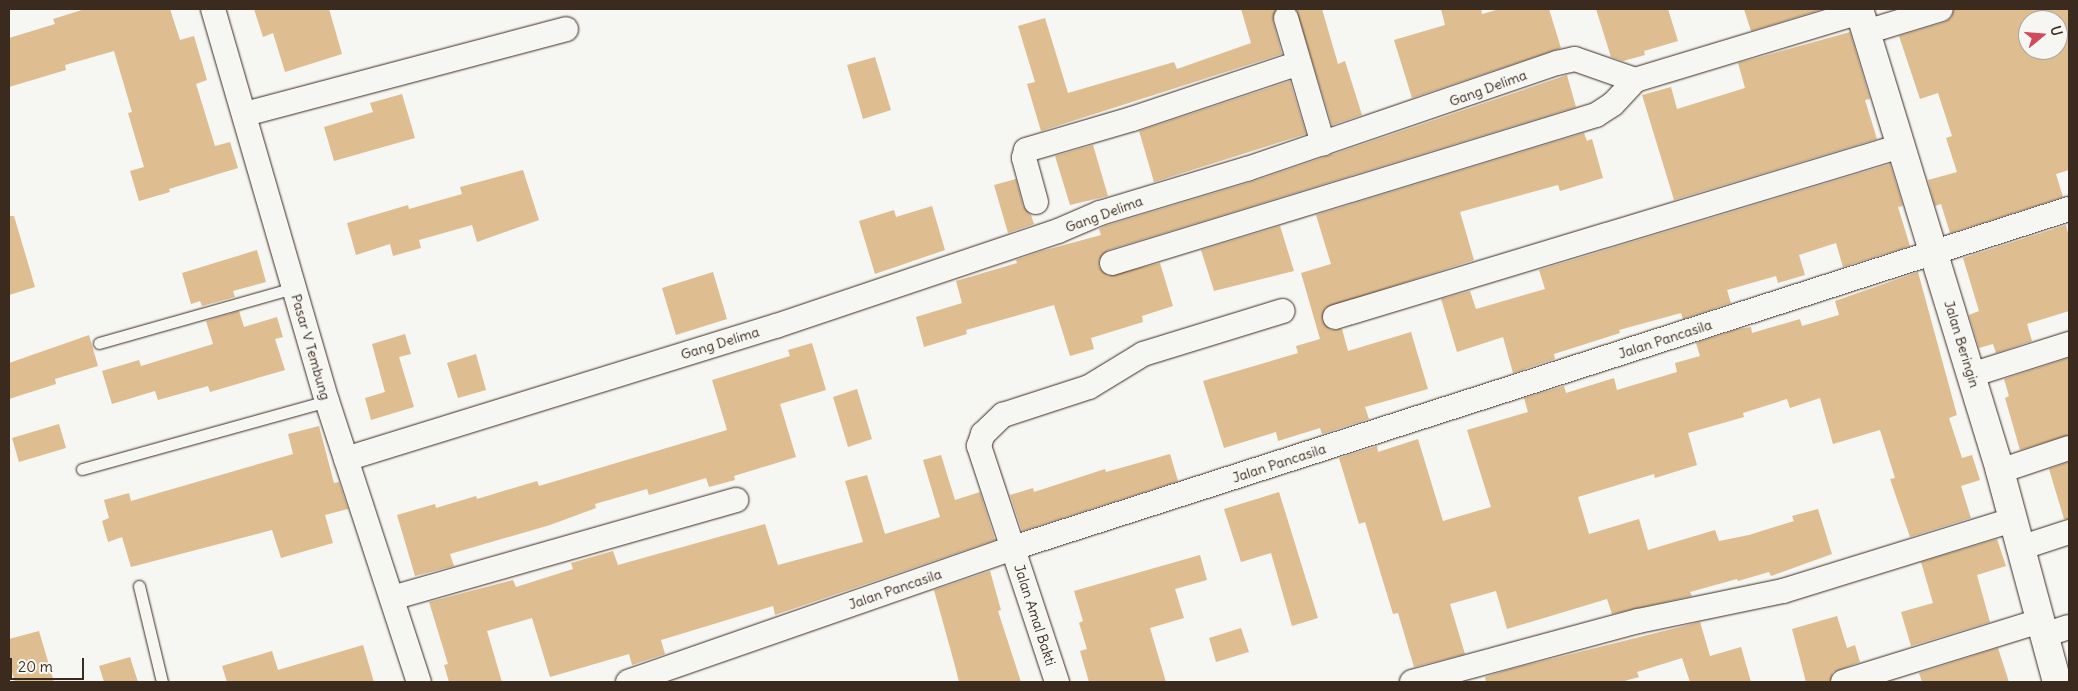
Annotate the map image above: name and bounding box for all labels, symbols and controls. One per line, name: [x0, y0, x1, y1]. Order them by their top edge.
north arrow: [2018, 10, 2068, 60]
text: U: [2046, 24, 2066, 38]
street label: Gang Delima: [1447, 66, 1529, 110]
street label: Gang Delima: [1063, 192, 1145, 236]
street label: Pasar V Tembung: [288, 292, 334, 402]
street label: Jalan Beringin: [1941, 298, 1983, 390]
street label: Jalan Pancasila: [1616, 316, 1714, 362]
street label: Gang Delima: [679, 323, 761, 363]
street label: Jalan Pancasila: [1230, 440, 1328, 486]
street label: Jalan Amal Bakti: [1011, 562, 1059, 668]
street label: Jalan Pancasila: [846, 565, 944, 613]
scale bar: [12, 648, 86, 680]
text: 20 m: [18, 657, 53, 676]

